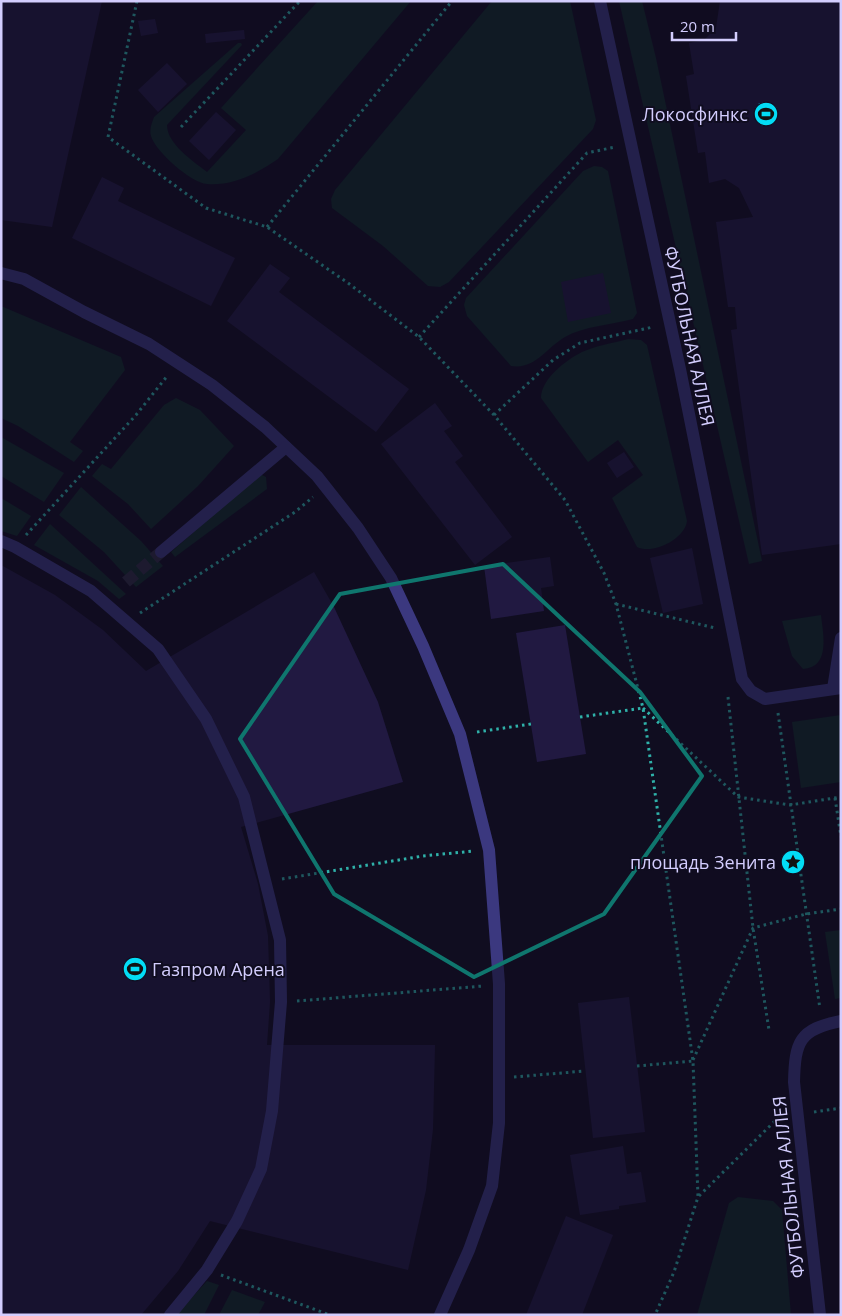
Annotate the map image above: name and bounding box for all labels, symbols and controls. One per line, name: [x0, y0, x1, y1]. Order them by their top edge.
scale bar: [672, 10, 736, 42]
text: 20 m: [680, 16, 715, 36]
sports icon: Локосфинкс: [753, 101, 779, 127]
place label: Локосфинкс: [642, 102, 748, 126]
street label: ФУТБОЛЬНАЯ АЛЛЕЯ: [659, 244, 721, 428]
place icon: площадь Зенита: [780, 849, 806, 875]
place label: площадь Зенита: [630, 850, 776, 874]
sports icon: Газпром Арена: [122, 956, 148, 982]
place label: Газпром Арена: [152, 957, 285, 981]
street label: ФУТБОЛЬНАЯ АЛЛЕЯ: [766, 1095, 810, 1279]

